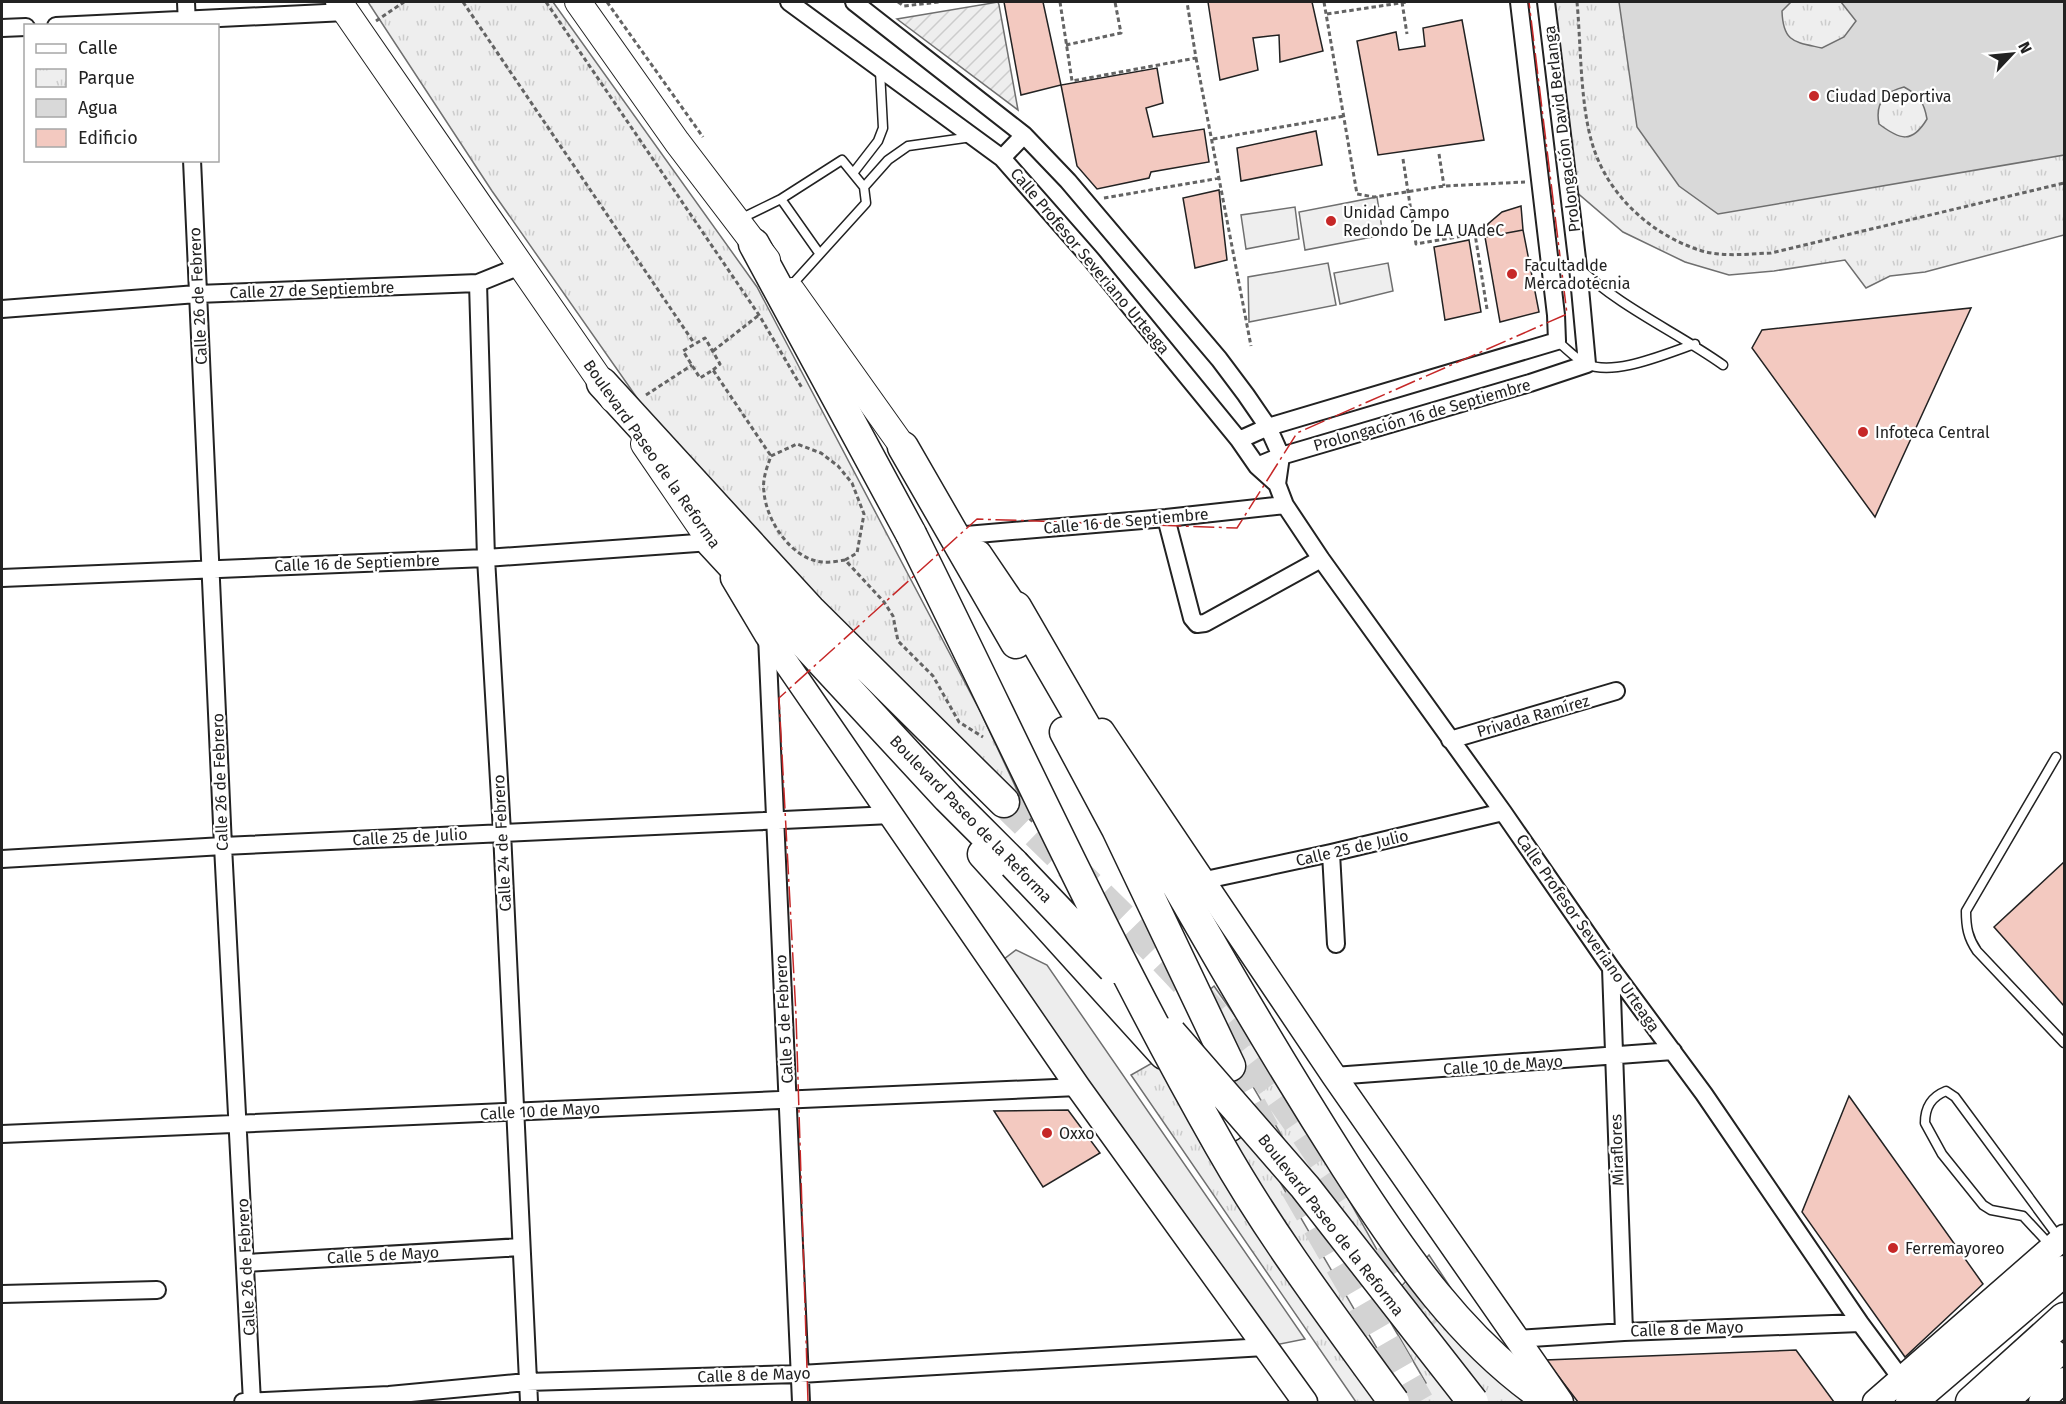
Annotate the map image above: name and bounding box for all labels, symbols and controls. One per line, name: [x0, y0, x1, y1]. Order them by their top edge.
legend: [24, 24, 219, 162]
north arrow: [1982, 24, 2042, 84]
street label: Prolongación David Berlanga: [1540, 25, 1584, 233]
text: Calle: [78, 37, 118, 59]
text: N: [2014, 39, 2036, 57]
text: Parque: [78, 67, 135, 89]
place label: Ciudad Deportiva: [1826, 87, 1952, 106]
marker: Ciudad Deportiva: [1807, 89, 1821, 103]
text: Agua: [78, 97, 118, 119]
text: Edificio: [78, 127, 138, 149]
street label: Calle Profesor Severiano Urteaga: [1007, 164, 1173, 358]
place label: Unidad Campo Redondo De LA UAdeC: [1343, 203, 1504, 240]
marker: Unidad Campo Redondo De LA UAdeC: [1324, 214, 1338, 228]
street label: Calle 26 de Febrero: [185, 227, 211, 365]
place label: Facultad de Mercadotécnia: [1524, 256, 1630, 293]
marker: Facultad de Mercadotécnia: [1505, 267, 1519, 281]
street label: Calle 27 de Septiembre: [229, 278, 395, 302]
street label: Boulevard Paseo de la Reforma: [580, 356, 724, 552]
street label: Prolongación 16 de Septiembre: [1311, 375, 1533, 455]
place label: Infoteca Central: [1875, 423, 1990, 442]
marker: Infoteca Central: [1856, 425, 1870, 439]
street label: Calle 16 de Septiembre: [1043, 504, 1209, 538]
street label: Calle 16 de Septiembre: [274, 551, 440, 575]
street label: Privada Ramírez: [1475, 691, 1591, 741]
street label: Calle 26 de Febrero: [208, 713, 232, 851]
street label: Boulevard Paseo de la Reforma: [886, 731, 1056, 907]
street label: Calle 24 de Febrero: [489, 774, 515, 912]
street label: Calle 25 de Julio: [352, 825, 468, 849]
street label: Calle 25 de Julio: [1294, 826, 1410, 870]
street label: Calle Profesor Severiano Urteaga: [1512, 830, 1664, 1036]
street label: Calle 5 de Febrero: [771, 954, 797, 1084]
street label: Calle 10 de Mayo: [1442, 1051, 1564, 1079]
street label: Calle 10 de Mayo: [479, 1098, 601, 1124]
street label: Miraflores: [1606, 1114, 1628, 1186]
place label: Oxxo: [1059, 1124, 1095, 1143]
marker: Oxxo: [1040, 1126, 1054, 1140]
street label: Boulevard Paseo de la Reforma: [1254, 1130, 1408, 1320]
street label: Calle 26 de Febrero: [233, 1198, 259, 1336]
place label: Ferremayoreo: [1905, 1239, 2005, 1258]
marker: Ferremayoreo: [1886, 1241, 1900, 1255]
street label: Calle 5 de Mayo: [326, 1243, 440, 1267]
street label: Calle 8 de Mayo: [1630, 1318, 1744, 1340]
street label: Calle 8 de Mayo: [697, 1364, 811, 1386]

